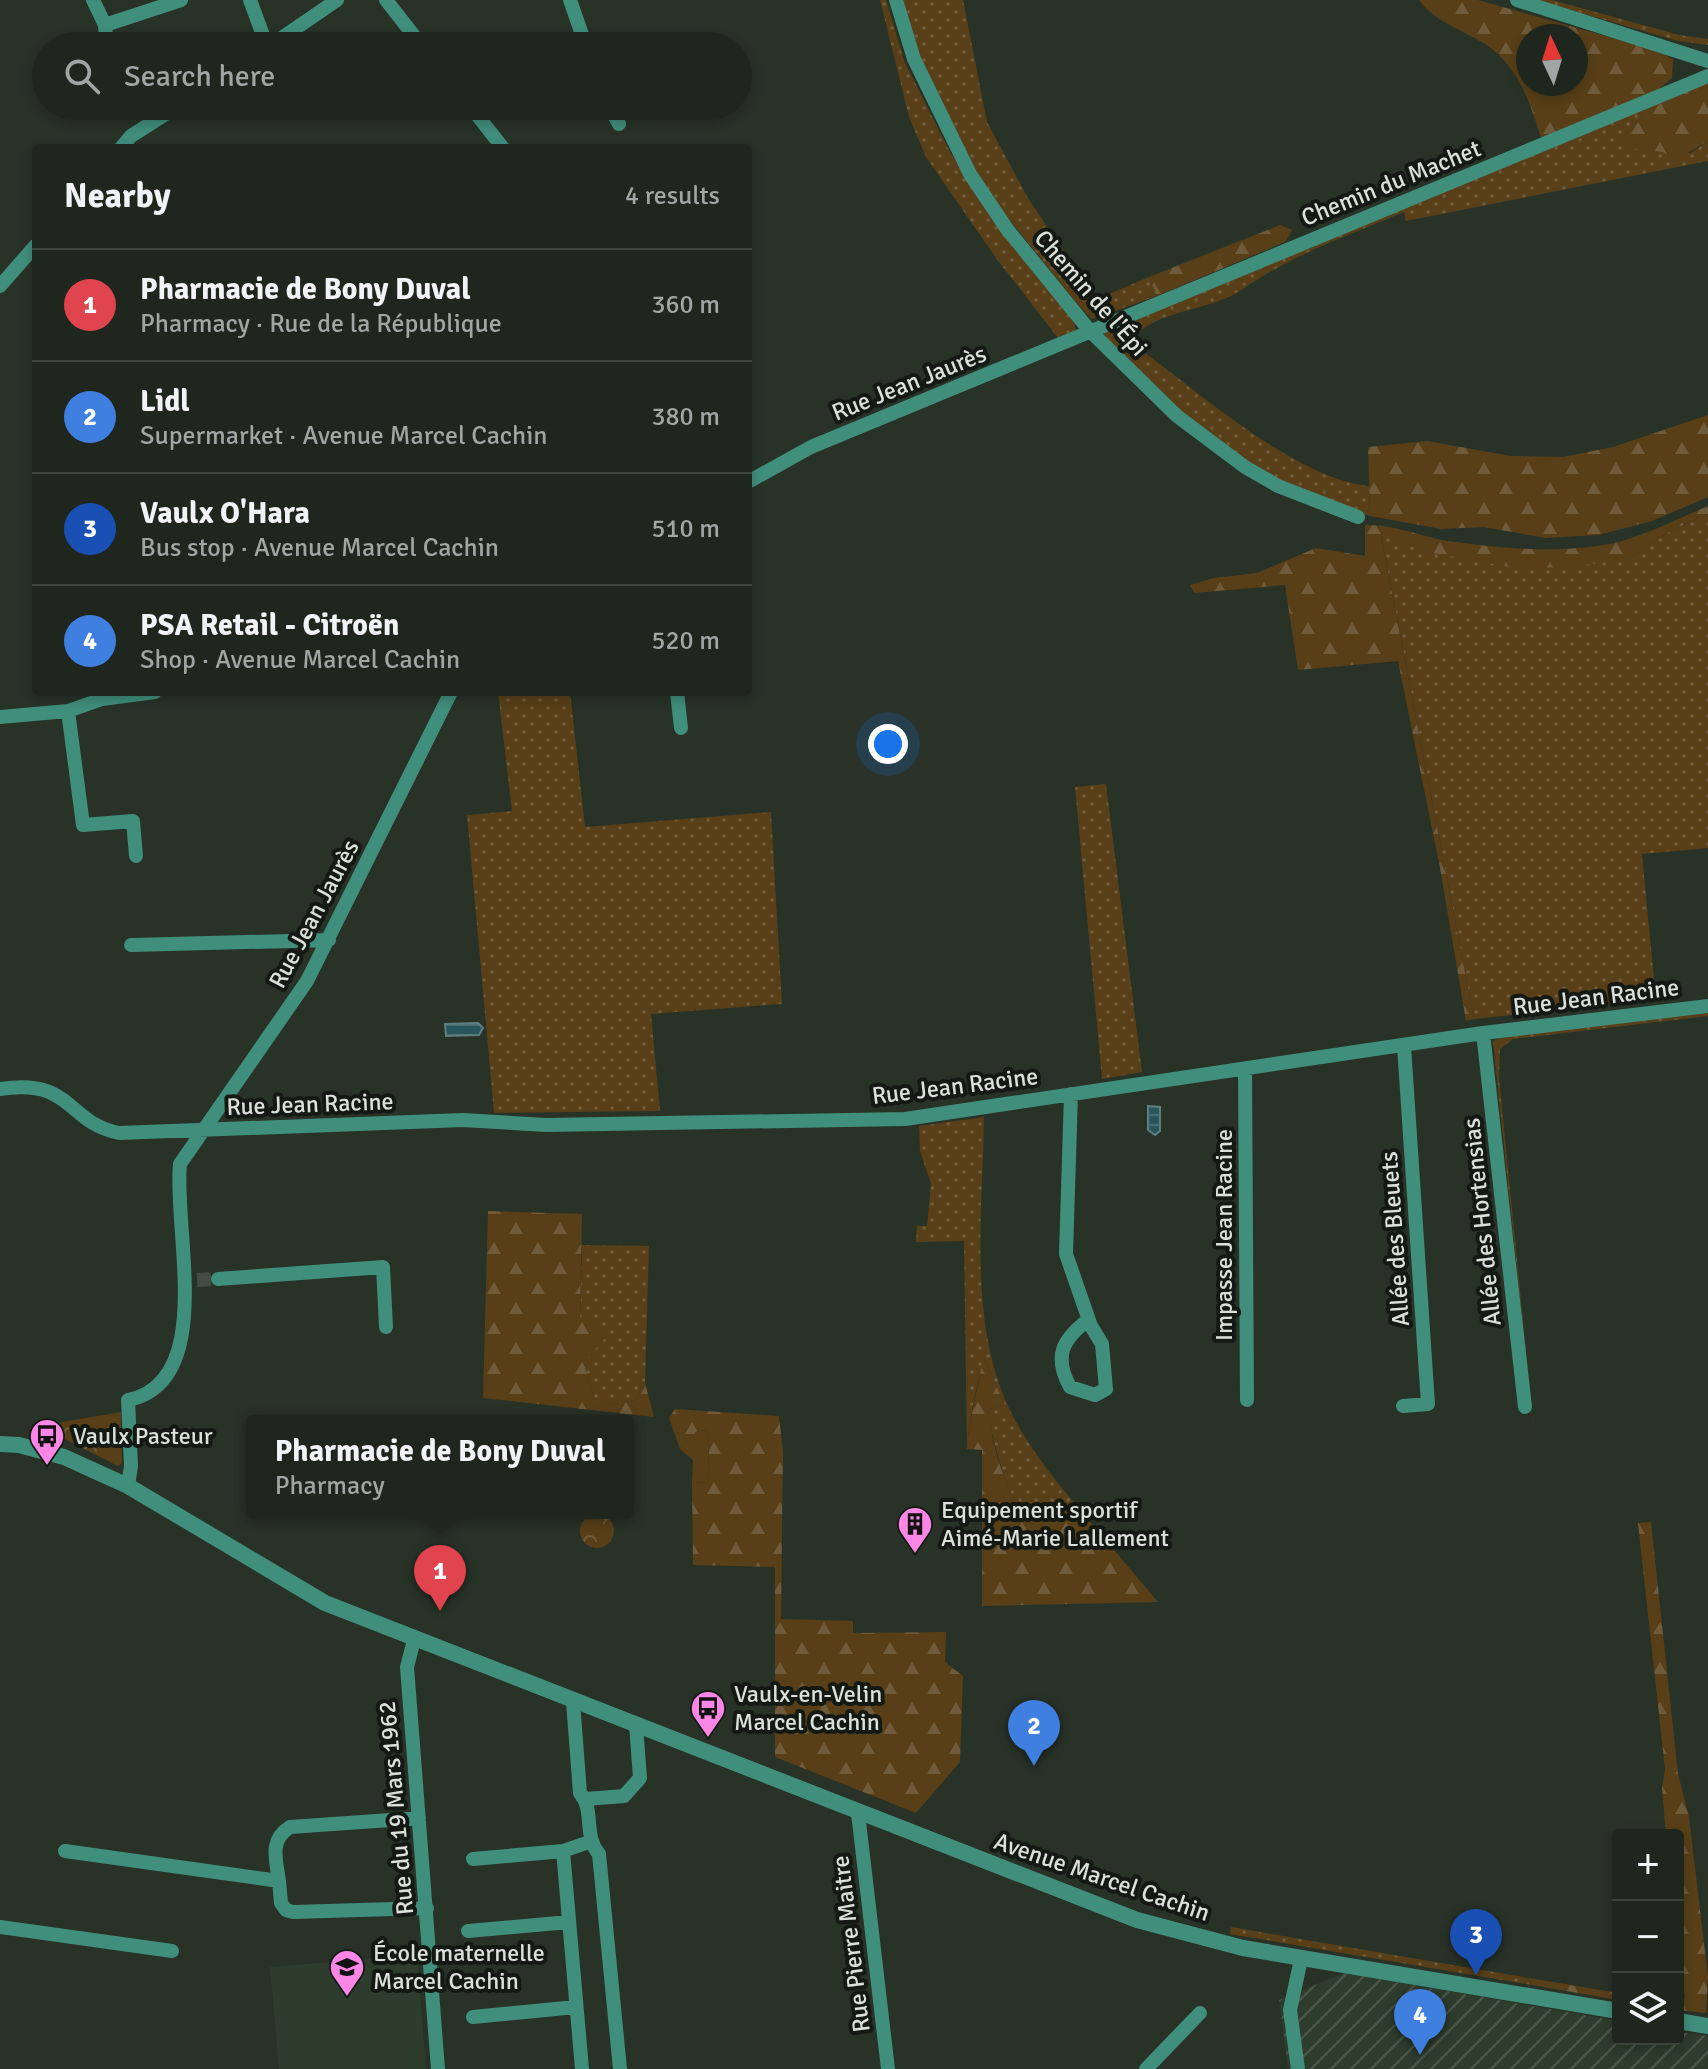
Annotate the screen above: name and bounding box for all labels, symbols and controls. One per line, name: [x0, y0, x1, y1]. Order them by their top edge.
north arrow: [1516, 24, 1588, 96]
search box: [32, 32, 752, 120]
icon: search: [60, 54, 104, 98]
text: Search here: [124, 58, 275, 95]
street label: Chemin du Machet: [1297, 133, 1485, 233]
text: Nearby: [64, 175, 171, 217]
text: 4 results: [625, 180, 720, 212]
street label: Chemin de l'Épi: [1028, 224, 1154, 362]
text: Pharmacie de Bony Duval: [140, 271, 471, 308]
text: 1: [83, 289, 97, 321]
text: 360 m: [651, 289, 720, 321]
text: Pharmacy · Rue de la République: [140, 308, 502, 340]
street label: Rue Jean Jaurès: [827, 338, 991, 428]
text: Lidl: [140, 383, 190, 420]
text: 2: [83, 401, 97, 433]
text: 380 m: [651, 401, 720, 433]
text: Supermarket · Avenue Marcel Cachin: [140, 420, 548, 452]
text: Vaulx O'Hara: [140, 495, 310, 532]
text: 3: [83, 513, 97, 545]
text: 510 m: [651, 513, 720, 545]
text: Bus stop · Avenue Marcel Cachin: [140, 532, 499, 564]
text: PSA Retail - Citroën: [140, 607, 399, 644]
text: 4: [83, 625, 97, 657]
text: 520 m: [651, 625, 720, 657]
text: Shop · Avenue Marcel Cachin: [140, 644, 460, 676]
your location: [868, 724, 908, 764]
street label: Rue Jean Jaurès: [262, 835, 366, 993]
street label: Rue Jean Racine: [1511, 972, 1681, 1022]
street label: Rue Jean Racine: [870, 1061, 1040, 1111]
street label: Rue Jean Racine: [226, 1086, 394, 1122]
street label: Allée des Hortensias: [1456, 1117, 1508, 1327]
street label: Impasse Jean Racine: [1209, 1129, 1239, 1341]
street label: Allée des Bleuets: [1374, 1151, 1416, 1327]
popup: [246, 1415, 634, 1519]
bus stop icon: Vaulx Pasteur: [28, 1417, 66, 1467]
place label: Vaulx Pasteur: [73, 1421, 213, 1451]
text: Pharmacie de Bony Duval: [275, 1433, 605, 1470]
text: Pharmacy: [275, 1470, 385, 1502]
place label: Equipement sportif Aimé-Marie Lallement: [941, 1495, 1169, 1553]
building icon: Equipement sportif Aimé-Marie Lallement: [896, 1505, 934, 1555]
pin: 1: [414, 1545, 466, 1611]
place label: Vaulx-en-Velin Marcel Cachin: [734, 1679, 882, 1737]
bus stop icon: Vaulx-en-Velin Marcel Cachin: [689, 1689, 727, 1739]
street label: Rue du 19 Mars 1962: [372, 1700, 420, 1916]
pin: 2: [1008, 1700, 1060, 1766]
street label: Avenue Marcel Cachin: [990, 1826, 1214, 1928]
map controls: [1612, 1829, 1684, 2045]
button: +: [1612, 1829, 1684, 1901]
street label: Rue Pierre Maitre: [825, 1854, 877, 2034]
button: −: [1612, 1901, 1684, 1973]
pin: 3: [1450, 1909, 1502, 1975]
place label: École maternelle Marcel Cachin: [373, 1938, 545, 1996]
school or university icon: École maternelle Marcel Cachin: [328, 1948, 366, 1998]
button: layers: [1612, 1973, 1684, 2045]
pin: 4: [1394, 1989, 1446, 2055]

